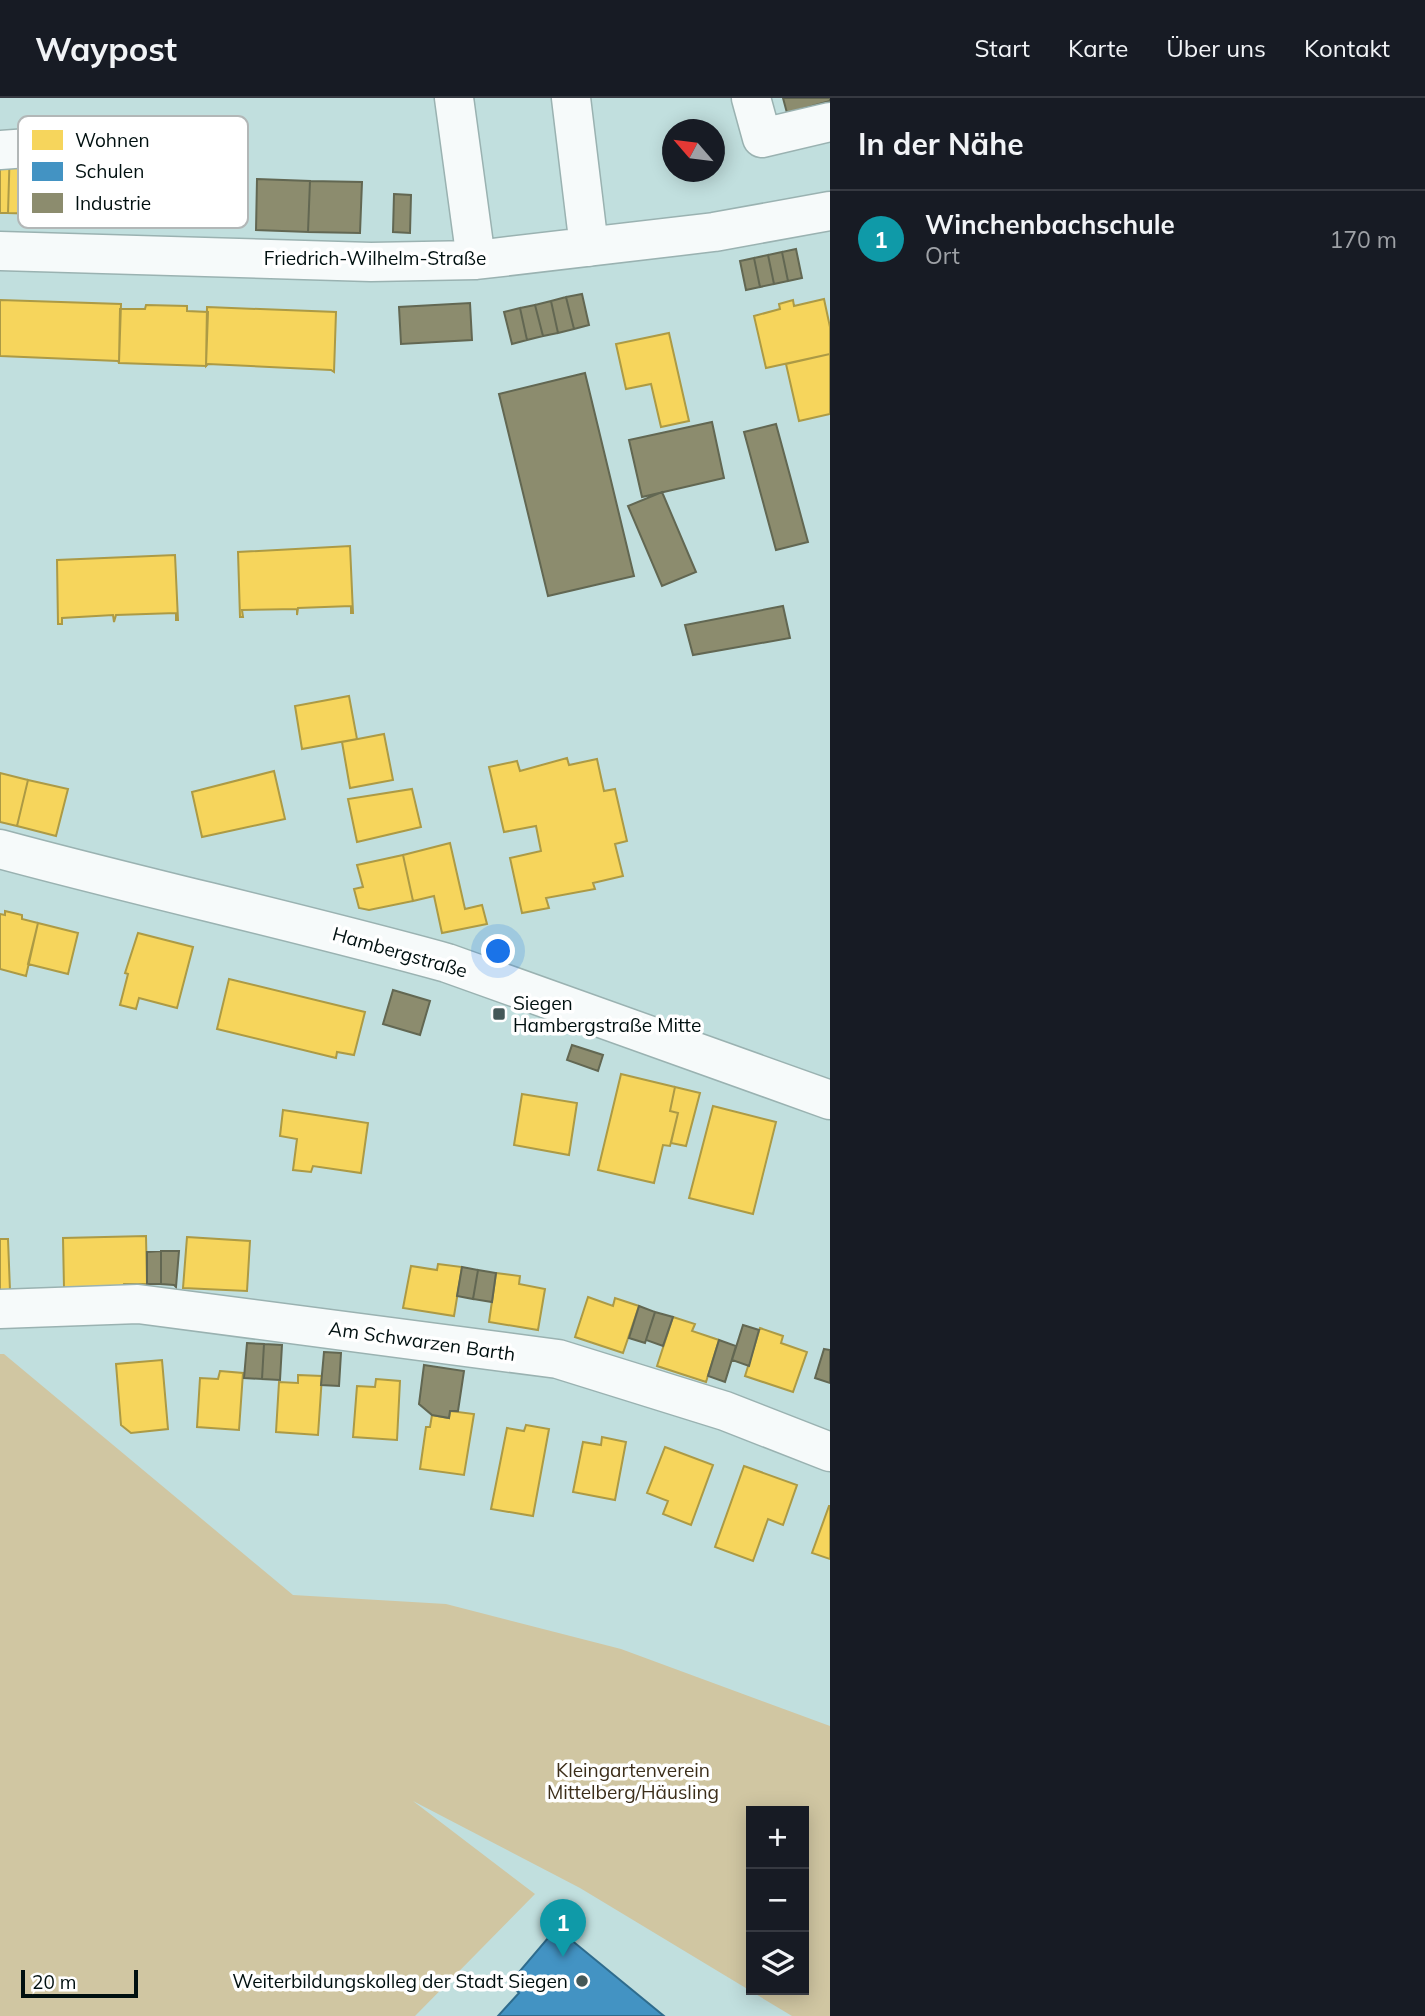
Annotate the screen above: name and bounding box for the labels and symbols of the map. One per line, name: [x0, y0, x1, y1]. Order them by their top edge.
legend: [18, 116, 248, 228]
north arrow: [662, 119, 725, 182]
text: Wohnen: [75, 128, 150, 152]
text: Schulen: [75, 159, 144, 183]
text: Industrie: [75, 191, 151, 215]
street label: Friedrich-Wilhelm-Straße: [264, 246, 486, 270]
street label: Hambergstraße: [330, 921, 470, 983]
your location: [481, 934, 515, 968]
place label: Siegen Hambergstraße Mitte: [513, 991, 701, 1037]
marker: Siegen Hambergstraße Mitte: [491, 1006, 507, 1022]
street label: Am Schwarzen Barth: [327, 1316, 517, 1366]
park label: Kleingartenverein Mittelberg/Häusling: [547, 1758, 719, 1804]
pin: 1: [540, 1899, 586, 1957]
scale bar: [21, 1967, 138, 1999]
place label: Weiterbildungskolleg der Stadt Siegen: [232, 1969, 568, 1993]
marker: Weiterbildungskolleg der Stadt Siegen: [574, 1973, 590, 1989]

